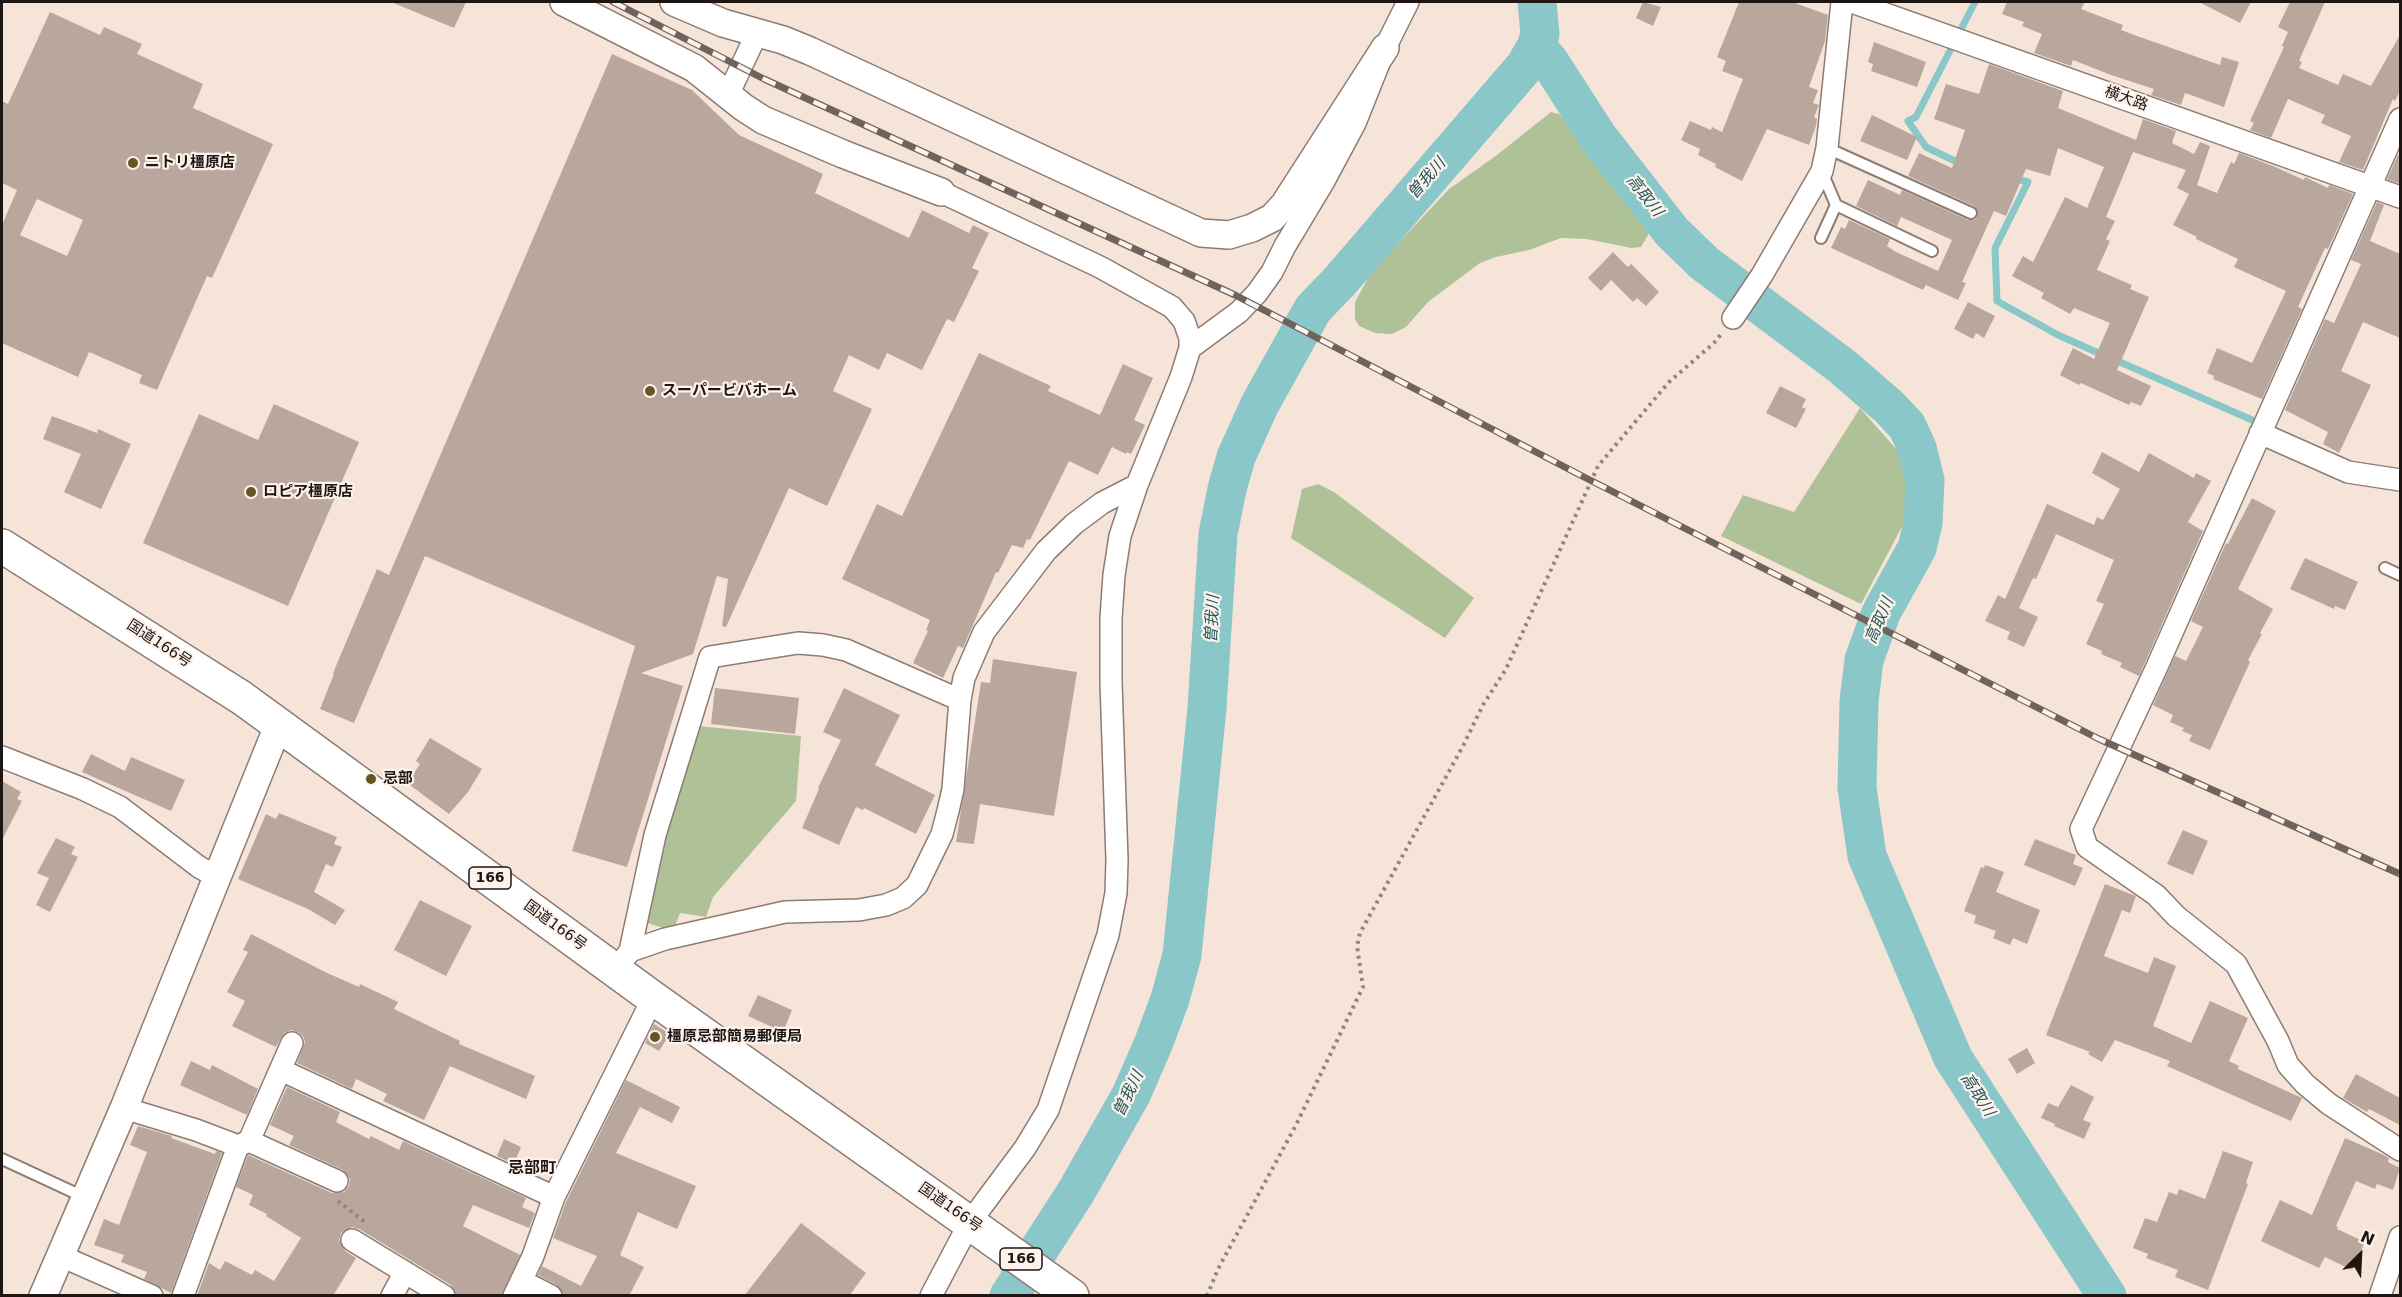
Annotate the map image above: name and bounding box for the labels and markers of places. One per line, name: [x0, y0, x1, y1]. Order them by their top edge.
place label: ニトリ橿原店: [145, 154, 235, 172]
marker: ニトリ橿原店: [126, 156, 140, 170]
place label: スーパービバホーム: [662, 382, 797, 400]
marker: スーパービバホーム: [643, 384, 657, 398]
place label: ロピア橿原店: [263, 483, 353, 501]
marker: ロピア橿原店: [244, 485, 258, 499]
place label: 忌部: [383, 770, 413, 788]
marker: 忌部: [364, 772, 378, 786]
place label: 橿原忌部簡易郵便局: [667, 1028, 802, 1046]
marker: 橿原忌部簡易郵便局: [648, 1030, 662, 1044]

